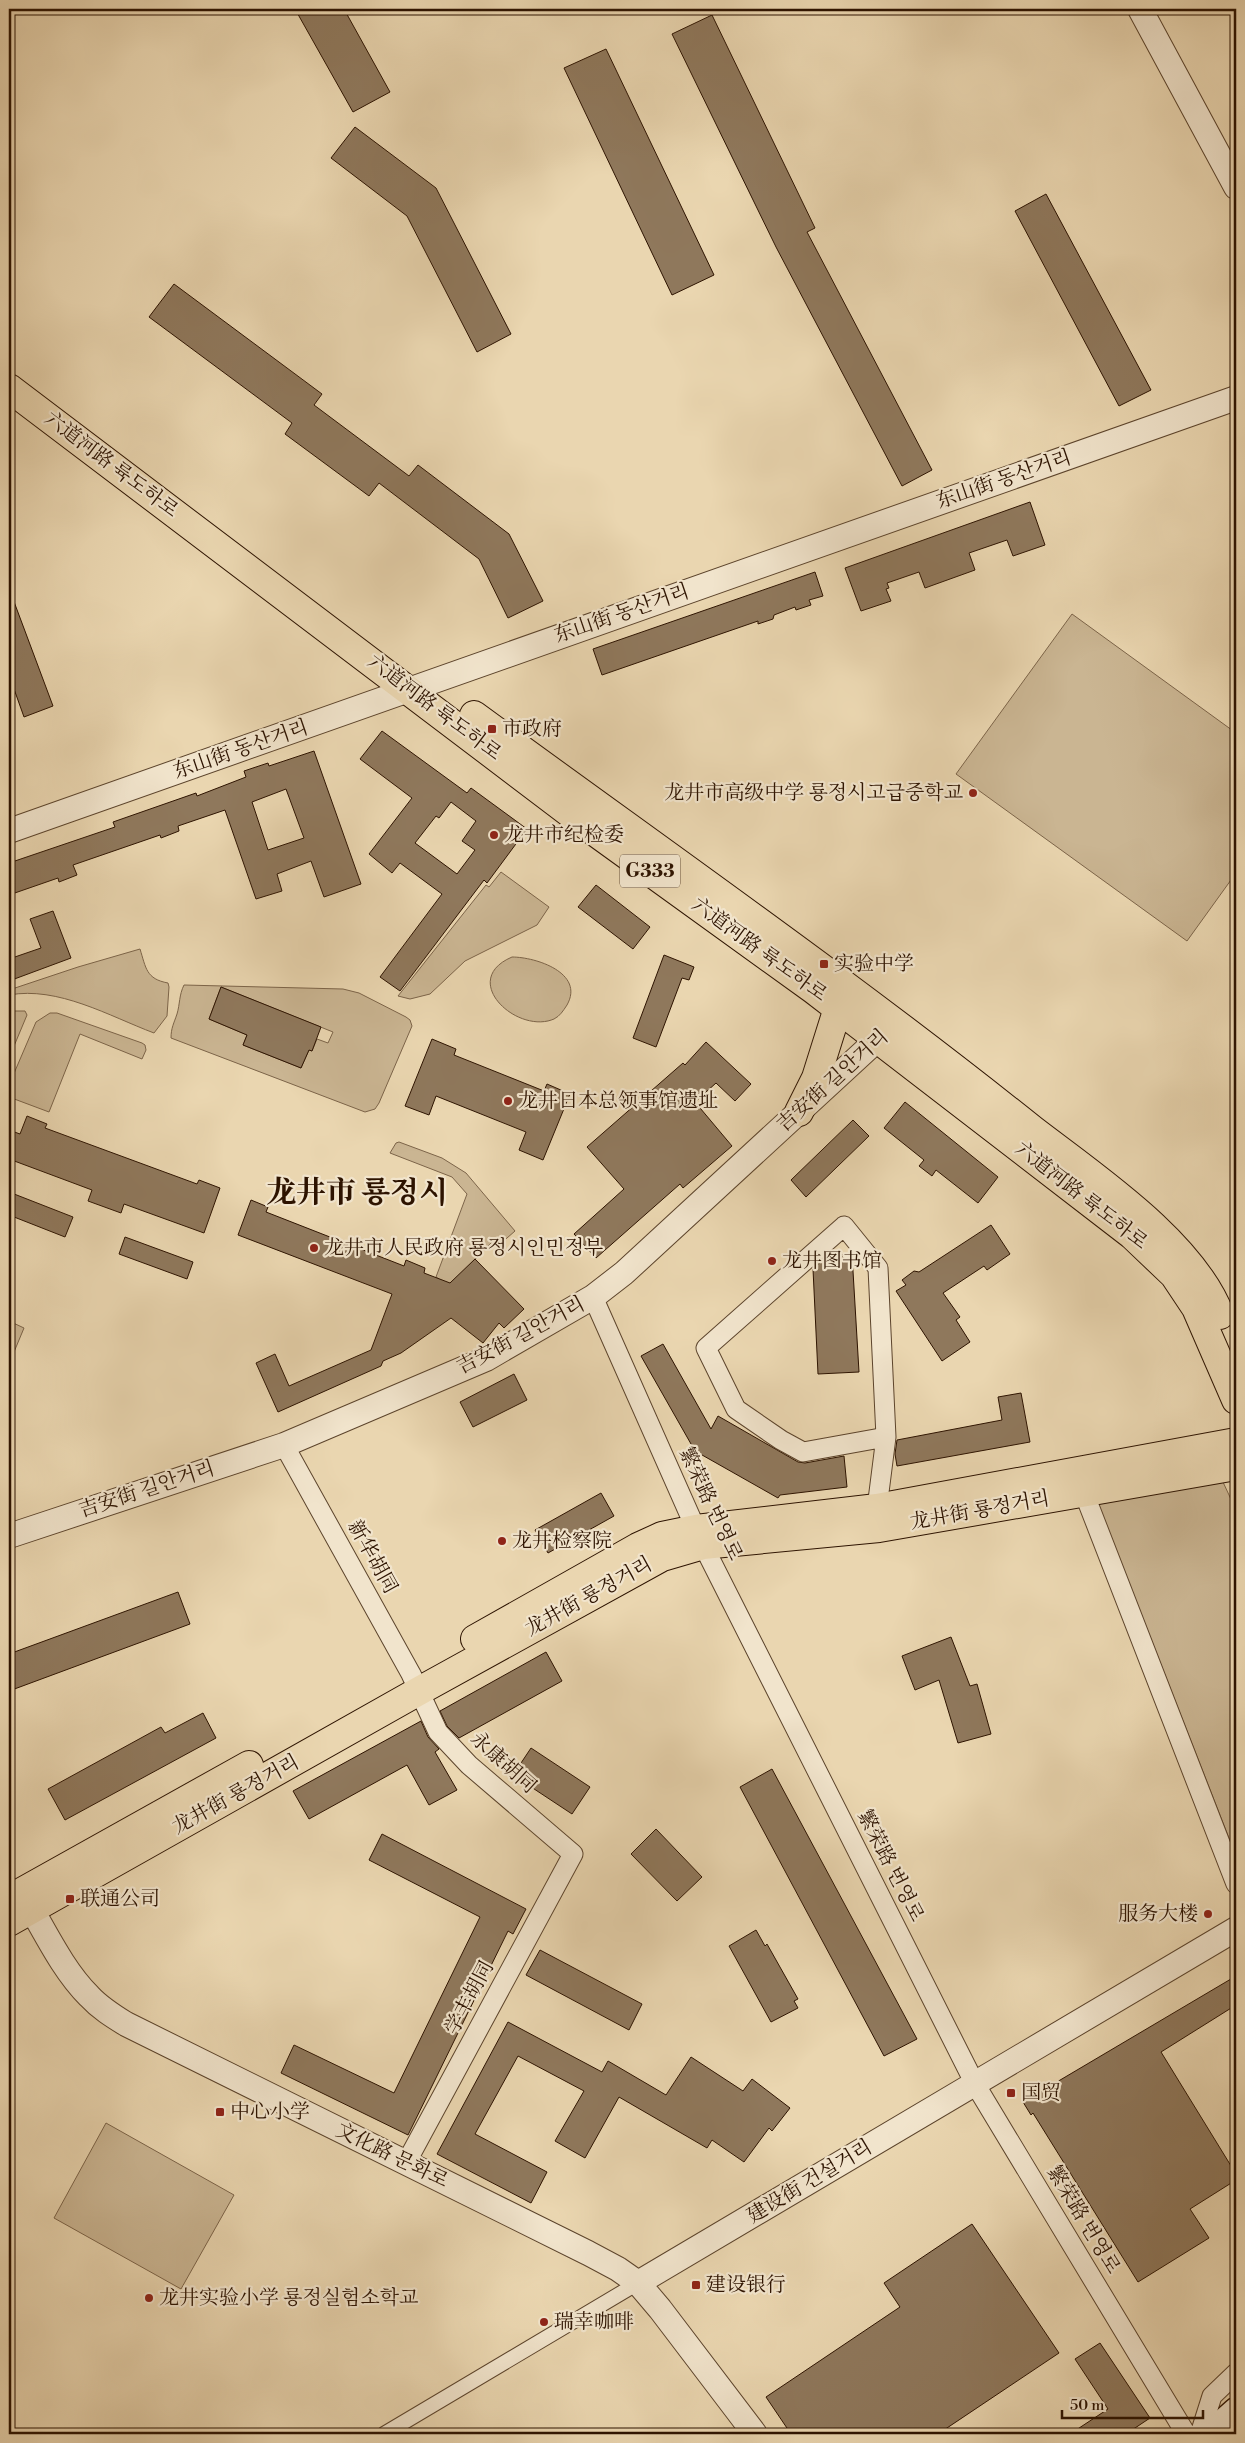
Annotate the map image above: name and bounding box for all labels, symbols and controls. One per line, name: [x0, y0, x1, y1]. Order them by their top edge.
street label: 六道河路 륙도하로: [39, 406, 183, 524]
street label: 东山街 동산거리: [933, 445, 1075, 515]
street label: 东山街 동산거리: [551, 579, 693, 649]
street label: 六道河路 륙도하로: [362, 649, 506, 767]
street label: 东山街 동산거리: [170, 715, 312, 785]
place label: 市政府: [502, 717, 562, 742]
marker: 市政府: [486, 723, 498, 735]
place label: 龙井市高级中学 룡정시고급중학교: [664, 781, 964, 806]
marker: 龙井市高级中学 룡정시고급중학교: [967, 787, 979, 799]
place label: 龙井市纪检委: [504, 823, 624, 848]
marker: 龙井市纪检委: [488, 829, 500, 841]
road number: G333: [620, 854, 680, 888]
street label: 六道河路 륙도하로: [686, 892, 832, 1008]
place label: 实验中学: [834, 952, 914, 977]
marker: 实验中学: [818, 958, 830, 970]
street label: 吉安街 길안거리: [772, 1024, 894, 1138]
place label: 龙井日本总领事馆遗址: [518, 1089, 718, 1114]
marker: 龙井日本总领事馆遗址: [502, 1095, 514, 1107]
street label: 六道河路 륙도하로: [1010, 1136, 1152, 1256]
district label: 龙井市 룡정시: [266, 1174, 448, 1212]
place label: 龙井市人民政府 룡정시인민정부: [324, 1236, 603, 1261]
marker: 龙井市人民政府 룡정시인민정부: [308, 1242, 320, 1254]
place label: 龙井图书馆: [782, 1249, 882, 1274]
marker: 龙井图书馆: [766, 1255, 778, 1267]
street label: 吉安街 길안거리: [453, 1292, 589, 1380]
street label: 繁荣路 번영로: [673, 1443, 747, 1565]
street label: 吉安街 길안거리: [76, 1456, 218, 1524]
street label: 龙井街 룡정거리: [908, 1486, 1052, 1536]
street label: 新华胡同: [342, 1516, 402, 1598]
place label: 龙井检察院: [512, 1529, 612, 1554]
marker: 龙井检察院: [496, 1535, 508, 1547]
street label: 龙井街 룡정거리: [521, 1552, 657, 1642]
street label: 永康胡同: [465, 1727, 541, 1799]
street label: 龙井街 룡정거리: [168, 1750, 304, 1840]
street label: 繁荣路 번영로: [851, 1806, 929, 1926]
place label: 联通公司: [80, 1887, 160, 1912]
marker: 联通公司: [64, 1893, 76, 1905]
place label: 服务大楼: [1118, 1902, 1198, 1927]
marker: 服务大楼: [1202, 1908, 1214, 1920]
street label: 学丰胡同: [440, 1957, 500, 2039]
place label: 国贸: [1021, 2081, 1061, 2106]
marker: 国贸: [1005, 2087, 1017, 2099]
place label: 中心小学: [230, 2100, 310, 2125]
marker: 中心小学: [214, 2106, 226, 2118]
street label: 文化路 문화로: [332, 2118, 452, 2194]
street label: 建设街 건설거리: [743, 2135, 877, 2229]
street label: 繁荣路 번영로: [1041, 2161, 1125, 2279]
place label: 建设银行: [706, 2273, 786, 2298]
marker: 建设银行: [690, 2279, 702, 2291]
place label: 龙井实验小学 룡정실험소학교: [159, 2286, 419, 2311]
marker: 龙井实验小学 룡정실험소학교: [143, 2292, 155, 2304]
place label: 瑞幸咖啡: [554, 2310, 634, 2335]
marker: 瑞幸咖啡: [538, 2316, 550, 2328]
scale bar: [1062, 2388, 1204, 2420]
text: 50 m: [1070, 2396, 1104, 2415]

